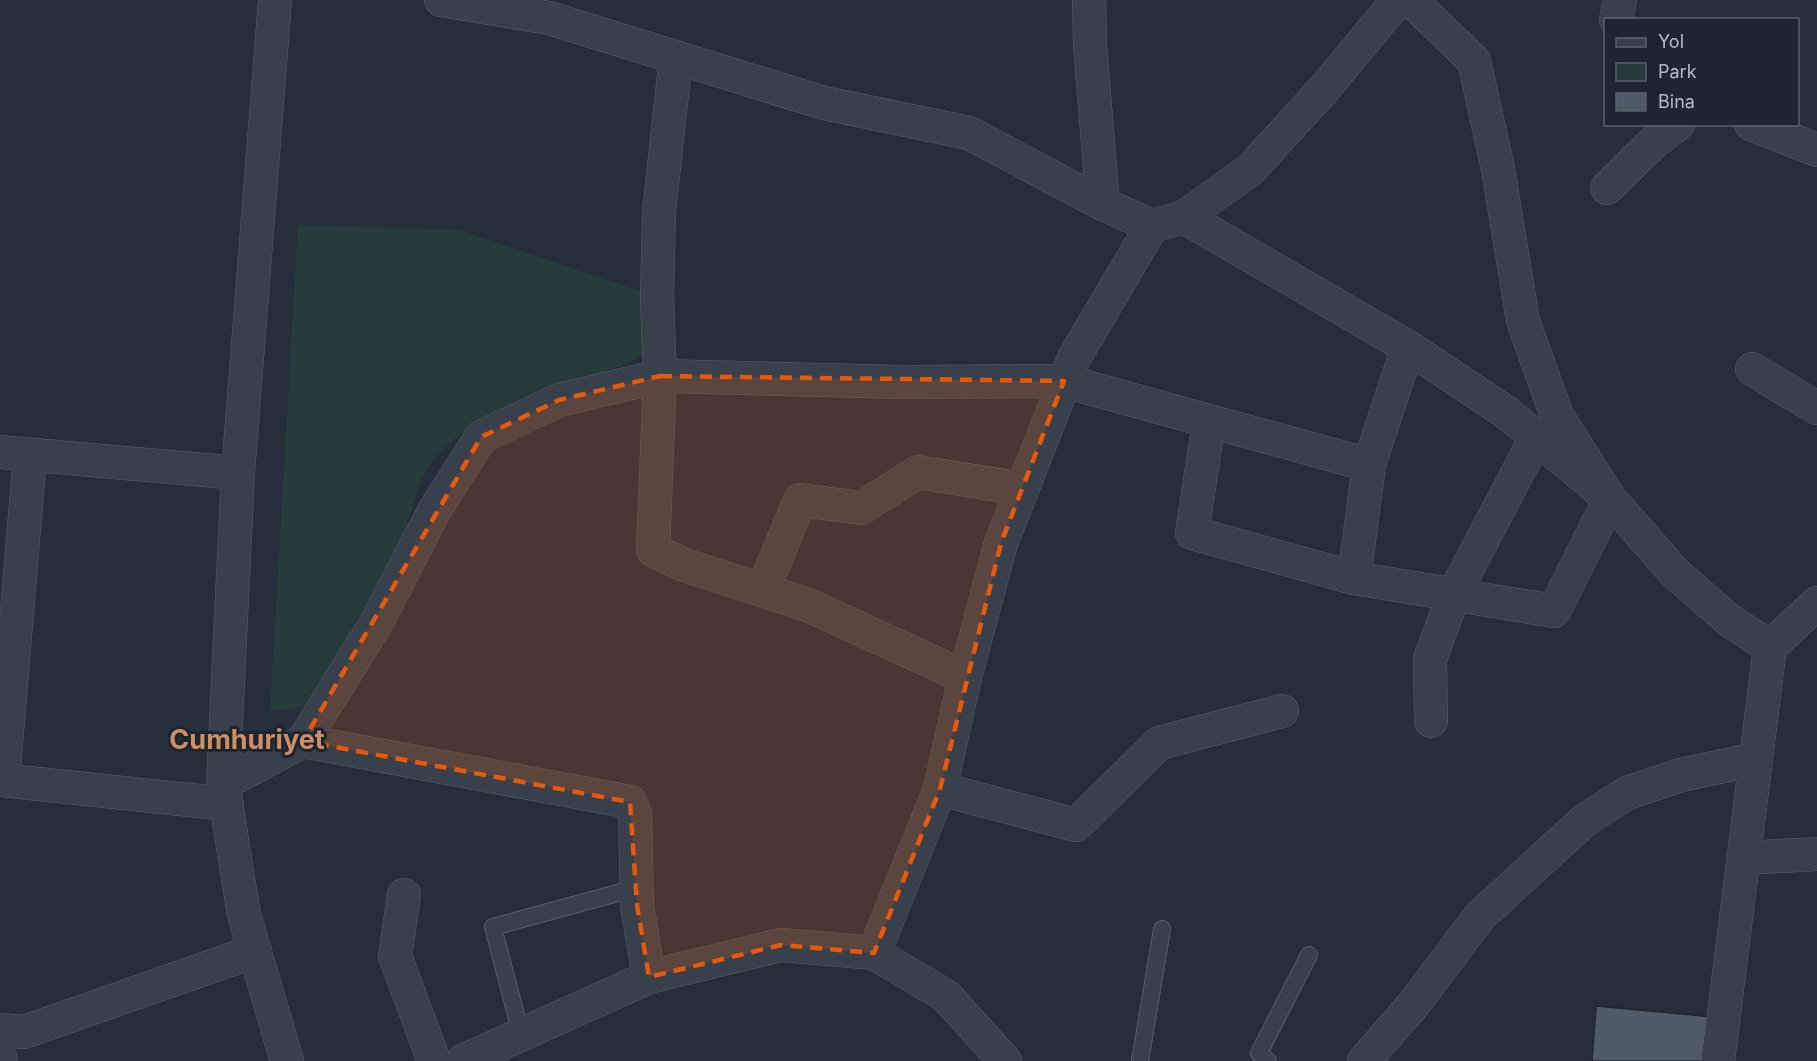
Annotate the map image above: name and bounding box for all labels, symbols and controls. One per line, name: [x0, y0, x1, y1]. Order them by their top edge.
legend: [1604, 18, 1799, 126]
text: Yol: [1658, 31, 1684, 52]
text: Park: [1658, 61, 1697, 82]
text: Bina: [1658, 91, 1695, 112]
district label: Cumhuriyet: [169, 723, 325, 756]

